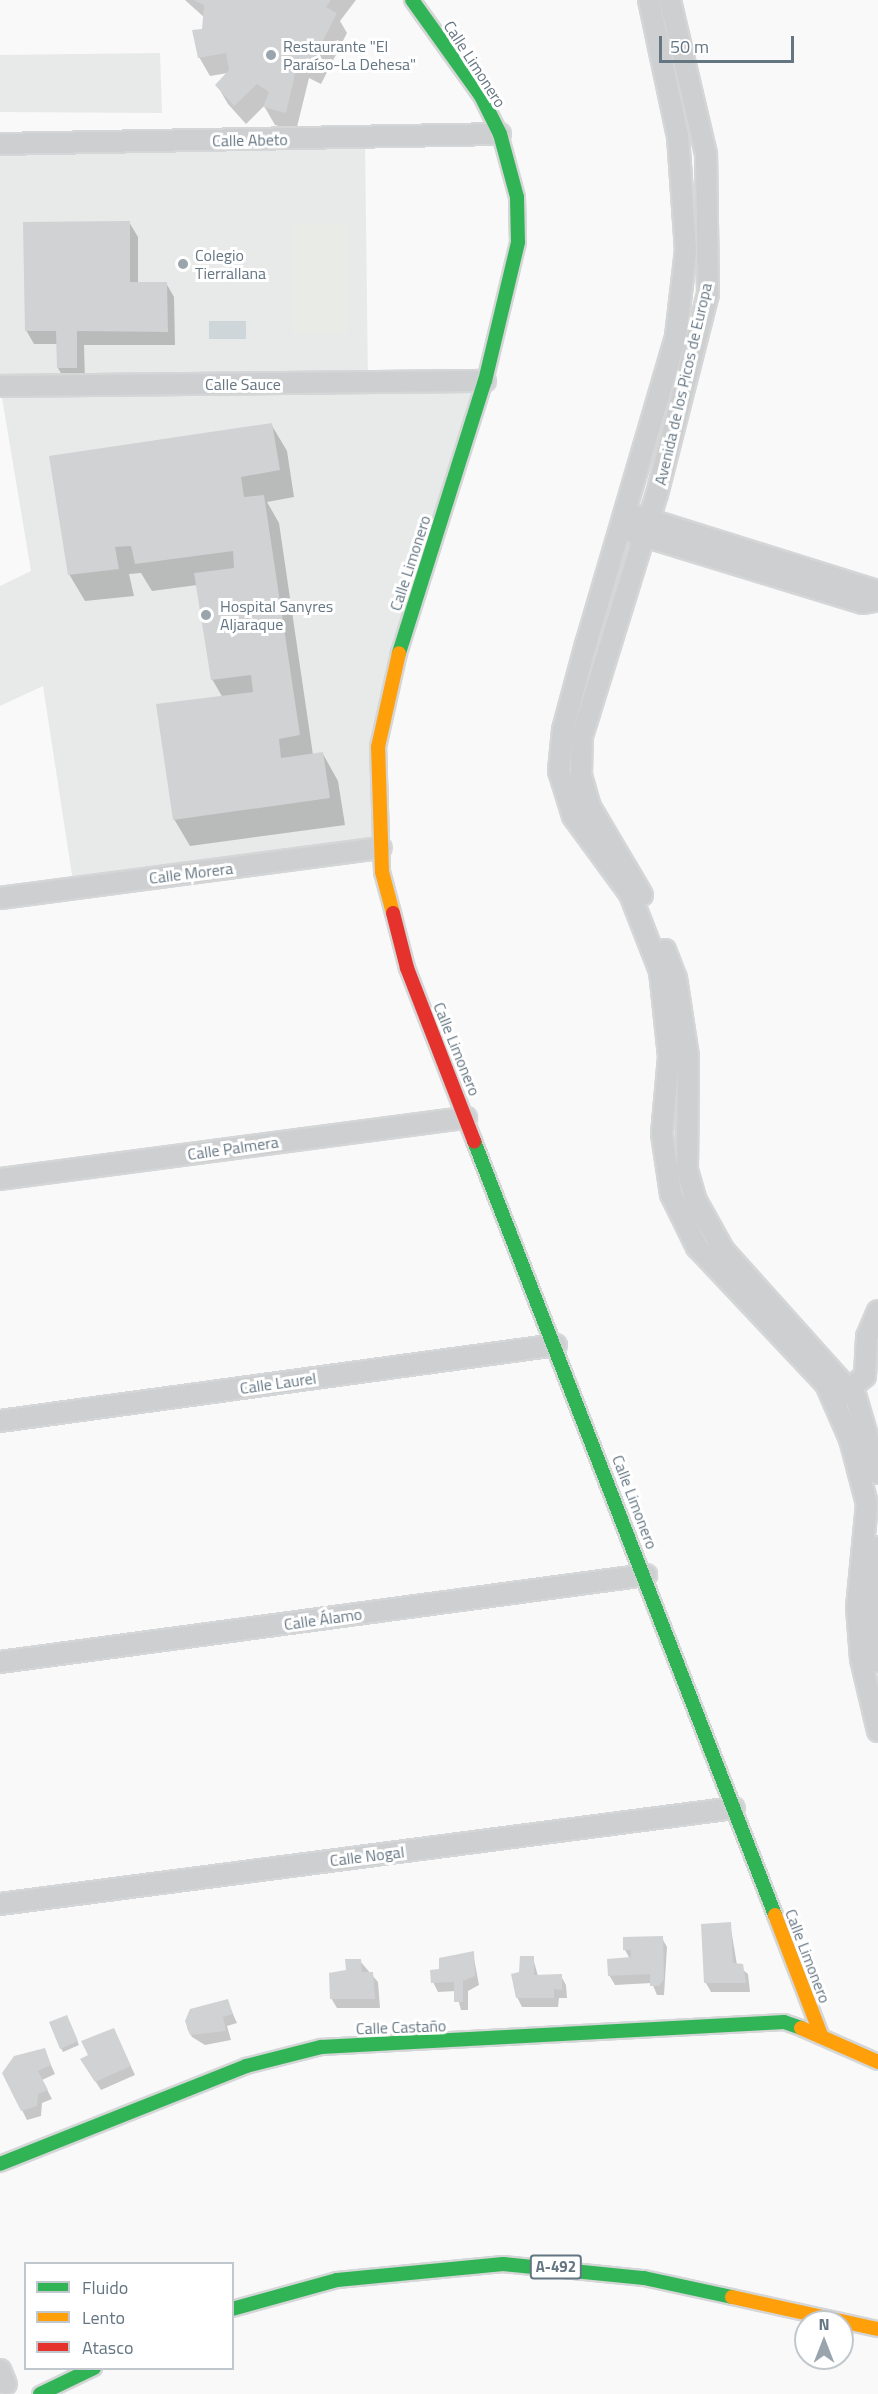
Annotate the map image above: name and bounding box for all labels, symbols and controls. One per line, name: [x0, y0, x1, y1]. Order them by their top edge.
street label: Calle Limonero: [440, 17, 510, 111]
scale bar: [662, 24, 797, 62]
text: 50 m: [670, 33, 709, 60]
place label: Restaurante "El Paraíso-La Dehesa": [283, 36, 416, 74]
marker: Restaurante "El Paraíso-La Dehesa": [264, 48, 278, 62]
street label: Calle Abeto: [212, 130, 288, 150]
place label: Colegio Tierrallana: [195, 245, 266, 283]
marker: Colegio Tierrallana: [176, 257, 190, 271]
street label: Avenida de los Picos de Europa: [650, 281, 716, 487]
street label: Calle Sauce: [205, 374, 281, 394]
street label: Calle Limonero: [386, 513, 434, 613]
place label: Hospital Sanyres Aljaraque: [220, 596, 333, 634]
marker: Hospital Sanyres Aljaraque: [197, 606, 215, 624]
street label: Calle Morera: [148, 858, 234, 888]
street label: Calle Limonero: [430, 999, 484, 1099]
street label: Calle Palmera: [186, 1132, 280, 1164]
street label: Calle Laurel: [239, 1368, 317, 1398]
street label: Calle Limonero: [608, 1452, 662, 1552]
street label: Calle Álamo: [283, 1604, 363, 1634]
street label: Calle Nogal: [329, 1842, 405, 1870]
street label: Calle Limonero: [781, 1906, 835, 2006]
street label: Calle Castaño: [355, 2016, 447, 2038]
road number: A-492: [529, 2255, 583, 2279]
legend: [24, 2262, 234, 2370]
text: Fluido: [82, 2274, 128, 2301]
text: Lento: [82, 2304, 125, 2331]
north arrow: [794, 2310, 854, 2370]
text: N: [818, 2312, 830, 2336]
text: Atasco: [82, 2334, 133, 2361]

